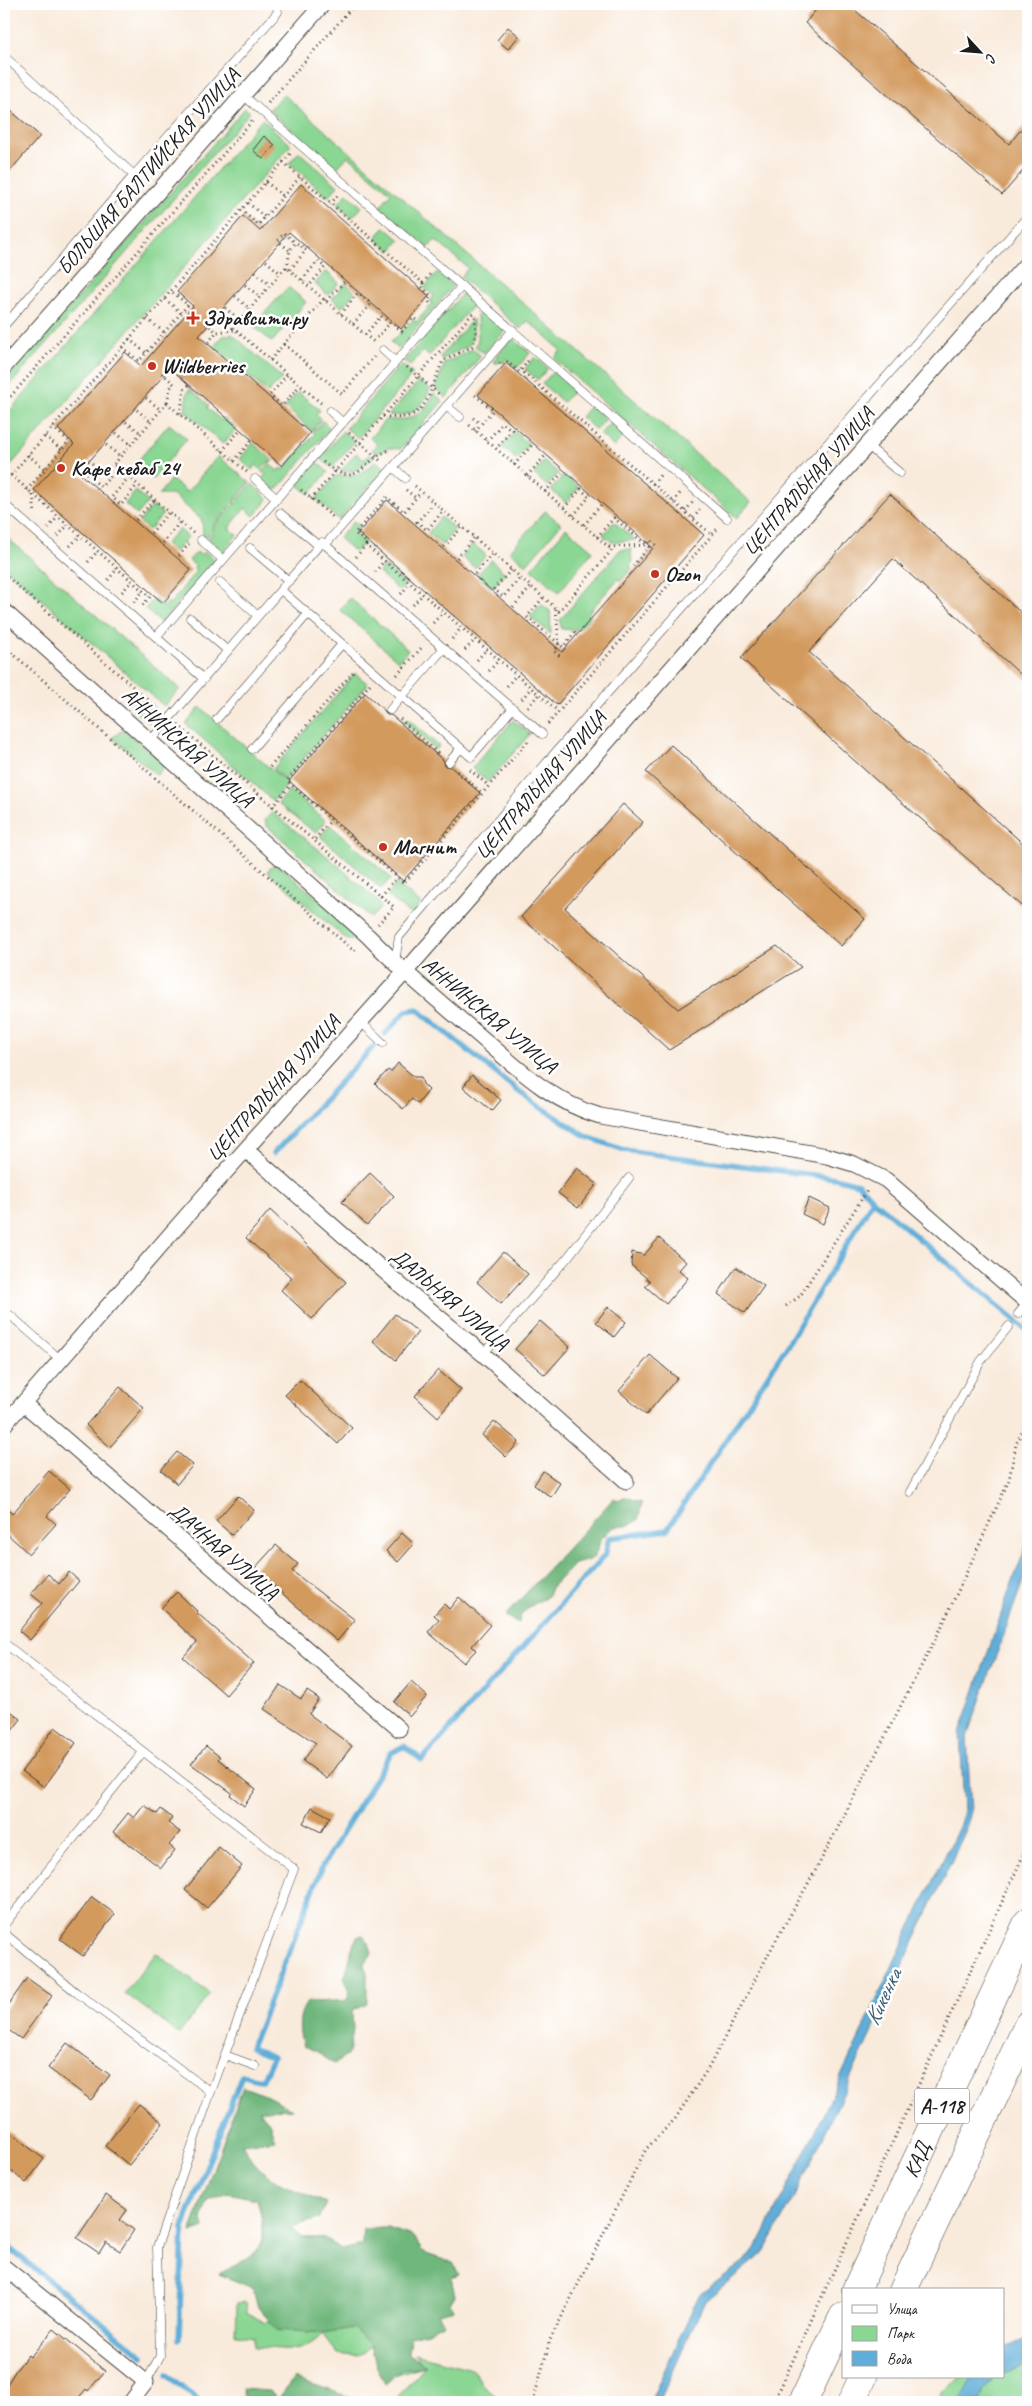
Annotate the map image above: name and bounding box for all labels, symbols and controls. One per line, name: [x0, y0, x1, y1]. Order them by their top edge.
north arrow: [954, 28, 1004, 78]
text: С: [981, 51, 1000, 66]
street label: БОЛЬШАЯ БАЛТИЙСКАЯ УЛИЦА: [51, 62, 245, 280]
place label: Здравсити.ру: [203, 305, 309, 331]
marker: Здравсити.ру: [187, 312, 199, 324]
place label: Wildberries: [162, 353, 247, 379]
marker: Wildberries: [146, 360, 158, 372]
street label: ЦЕНТРАЛЬНАЯ УЛИЦА: [736, 400, 880, 561]
place label: Кафе кебаб 24: [71, 455, 182, 481]
marker: Кафе кебаб 24: [55, 462, 67, 474]
place label: Ozon: [665, 561, 700, 587]
marker: Ozon: [649, 568, 661, 580]
street label: АННИНСКАЯ УЛИЦА: [117, 681, 260, 814]
street label: ЦЕНТРАЛЬНАЯ УЛИЦА: [468, 704, 612, 865]
place label: Магнит: [393, 834, 458, 860]
marker: Магнит: [377, 841, 389, 853]
street label: АННИНСКАЯ УЛИЦА: [417, 951, 564, 1080]
street label: ЦЕНТРАЛЬНАЯ УЛИЦА: [200, 1008, 347, 1167]
street label: ДАЛЬНЯЯ УЛИЦА: [386, 1242, 515, 1356]
street label: ДАЧНАЯ УЛИЦА: [164, 1497, 284, 1606]
water label: Кикенка: [858, 1962, 909, 2030]
road number: А-118: [914, 2088, 970, 2124]
street label: КАД: [898, 2136, 937, 2181]
legend: [842, 2288, 1004, 2378]
text: Улица: [887, 2300, 918, 2319]
text: Парк: [887, 2324, 915, 2343]
text: Вода: [887, 2350, 912, 2369]

